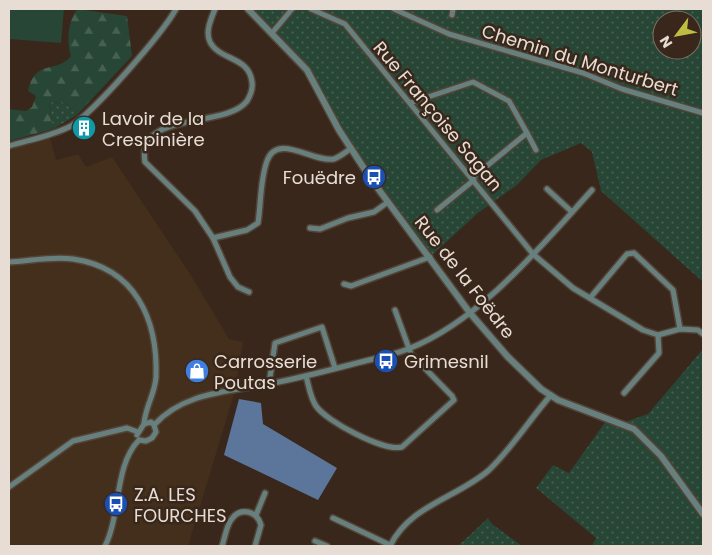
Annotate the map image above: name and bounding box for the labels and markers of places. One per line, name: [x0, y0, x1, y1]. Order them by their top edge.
place label: Lavoir de la Crespinière: [102, 106, 205, 152]
building icon: Lavoir de la Crespinière: [71, 115, 97, 141]
bus stop icon: Fouëdre: [361, 164, 387, 190]
place label: Fouëdre: [283, 165, 356, 190]
bus stop icon: Grimesnil: [373, 348, 399, 374]
place label: Carrosserie Poutas: [214, 349, 317, 395]
place label: Grimesnil: [404, 349, 489, 374]
shop icon: Carrosserie Poutas: [184, 358, 210, 384]
place label: Z.A. LES FOURCHES: [134, 482, 226, 528]
bus stop icon: Z.A. LES FOURCHES: [103, 491, 129, 517]

